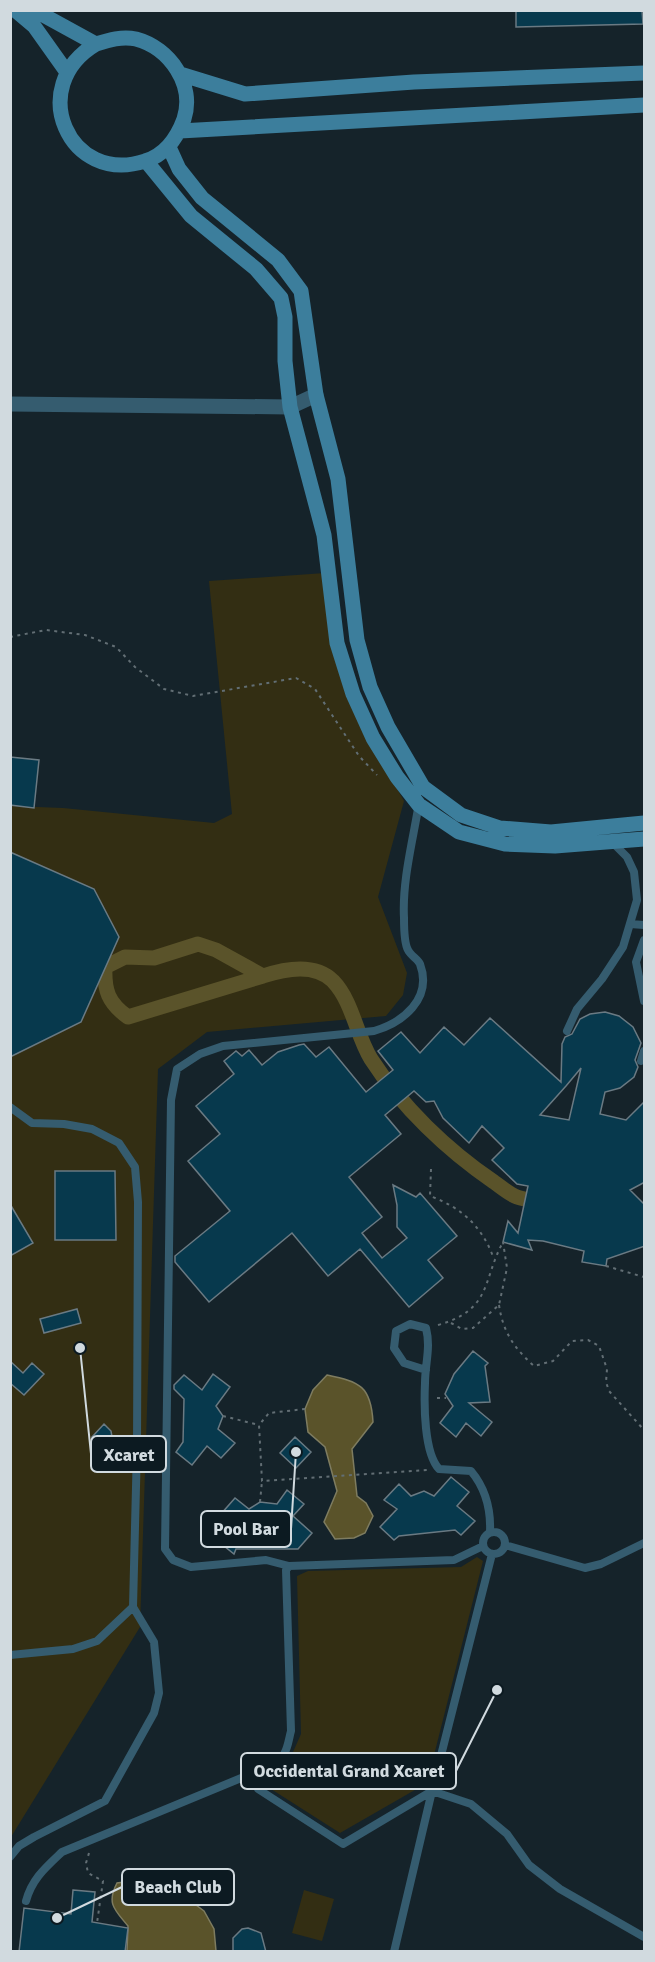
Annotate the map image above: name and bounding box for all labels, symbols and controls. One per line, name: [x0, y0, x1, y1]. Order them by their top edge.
callout: Xcaret: [91, 1436, 166, 1472]
text: Xcaret: [103, 1444, 155, 1466]
callout: Pool Bar: [201, 1511, 291, 1547]
text: Pool Bar: [213, 1518, 280, 1540]
callout: Occidental Grand Xcaret: [241, 1753, 456, 1789]
text: Occidental Grand Xcaret: [253, 1760, 445, 1782]
callout: Beach Club: [122, 1869, 234, 1905]
text: Beach Club: [134, 1876, 222, 1898]

